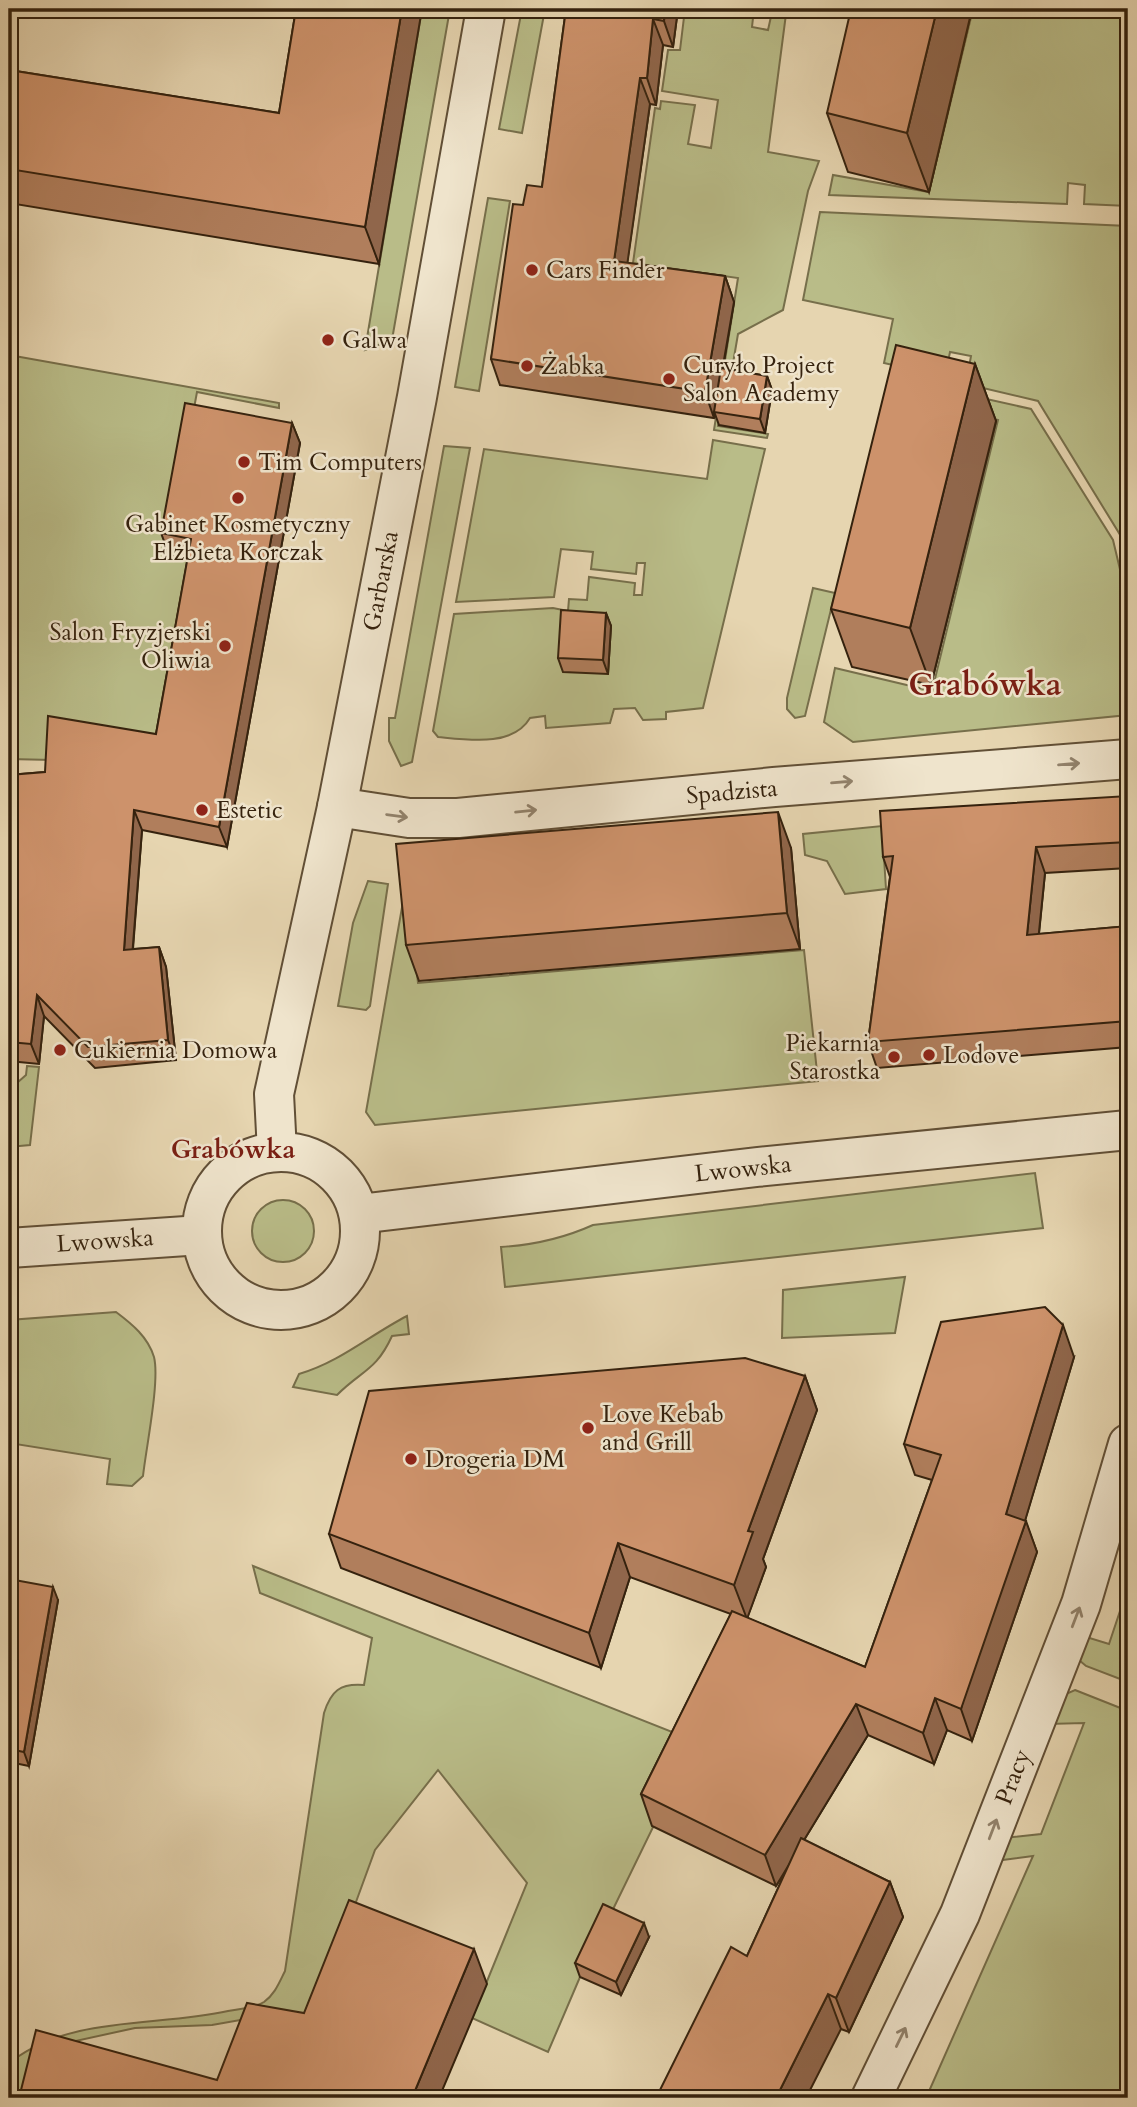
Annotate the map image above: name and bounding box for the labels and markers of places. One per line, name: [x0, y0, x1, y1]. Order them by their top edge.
place label: Cars Finder: [546, 254, 665, 287]
marker: Cars Finder: [524, 262, 540, 278]
place label: Galwa: [342, 324, 408, 357]
marker: Galwa: [320, 332, 336, 348]
place label: Curyło Project Salon Academy: [683, 349, 840, 410]
place label: Żabka: [541, 350, 605, 383]
marker: Żabka: [519, 358, 535, 374]
marker: Curyło Project Salon Academy: [661, 371, 677, 387]
place label: Tim Computers: [258, 446, 422, 479]
marker: Tim Computers: [236, 454, 252, 470]
marker: Gabinet Kosmetyczny Elżbieta Korczak: [230, 490, 246, 506]
place label: Gabinet Kosmetyczny Elżbieta Korczak: [125, 508, 351, 569]
place label: Salon Fryzjerski Oliwia: [50, 616, 212, 677]
marker: Salon Fryzjerski Oliwia: [217, 638, 233, 654]
place label: Estetic: [216, 794, 283, 827]
marker: Estetic: [194, 802, 210, 818]
place label: Piekarnia Starostka: [785, 1027, 881, 1088]
place label: Cukiernia Domowa: [74, 1034, 278, 1067]
place label: Lodove: [943, 1039, 1019, 1072]
marker: Cukiernia Domowa: [52, 1042, 68, 1058]
marker: Lodove: [921, 1047, 937, 1063]
marker: Piekarnia Starostka: [886, 1049, 902, 1065]
place label: Love Kebab and Grill: [602, 1398, 724, 1459]
marker: Love Kebab and Grill: [580, 1420, 596, 1436]
place label: Drogeria DM: [425, 1443, 565, 1476]
marker: Drogeria DM: [403, 1451, 419, 1467]

